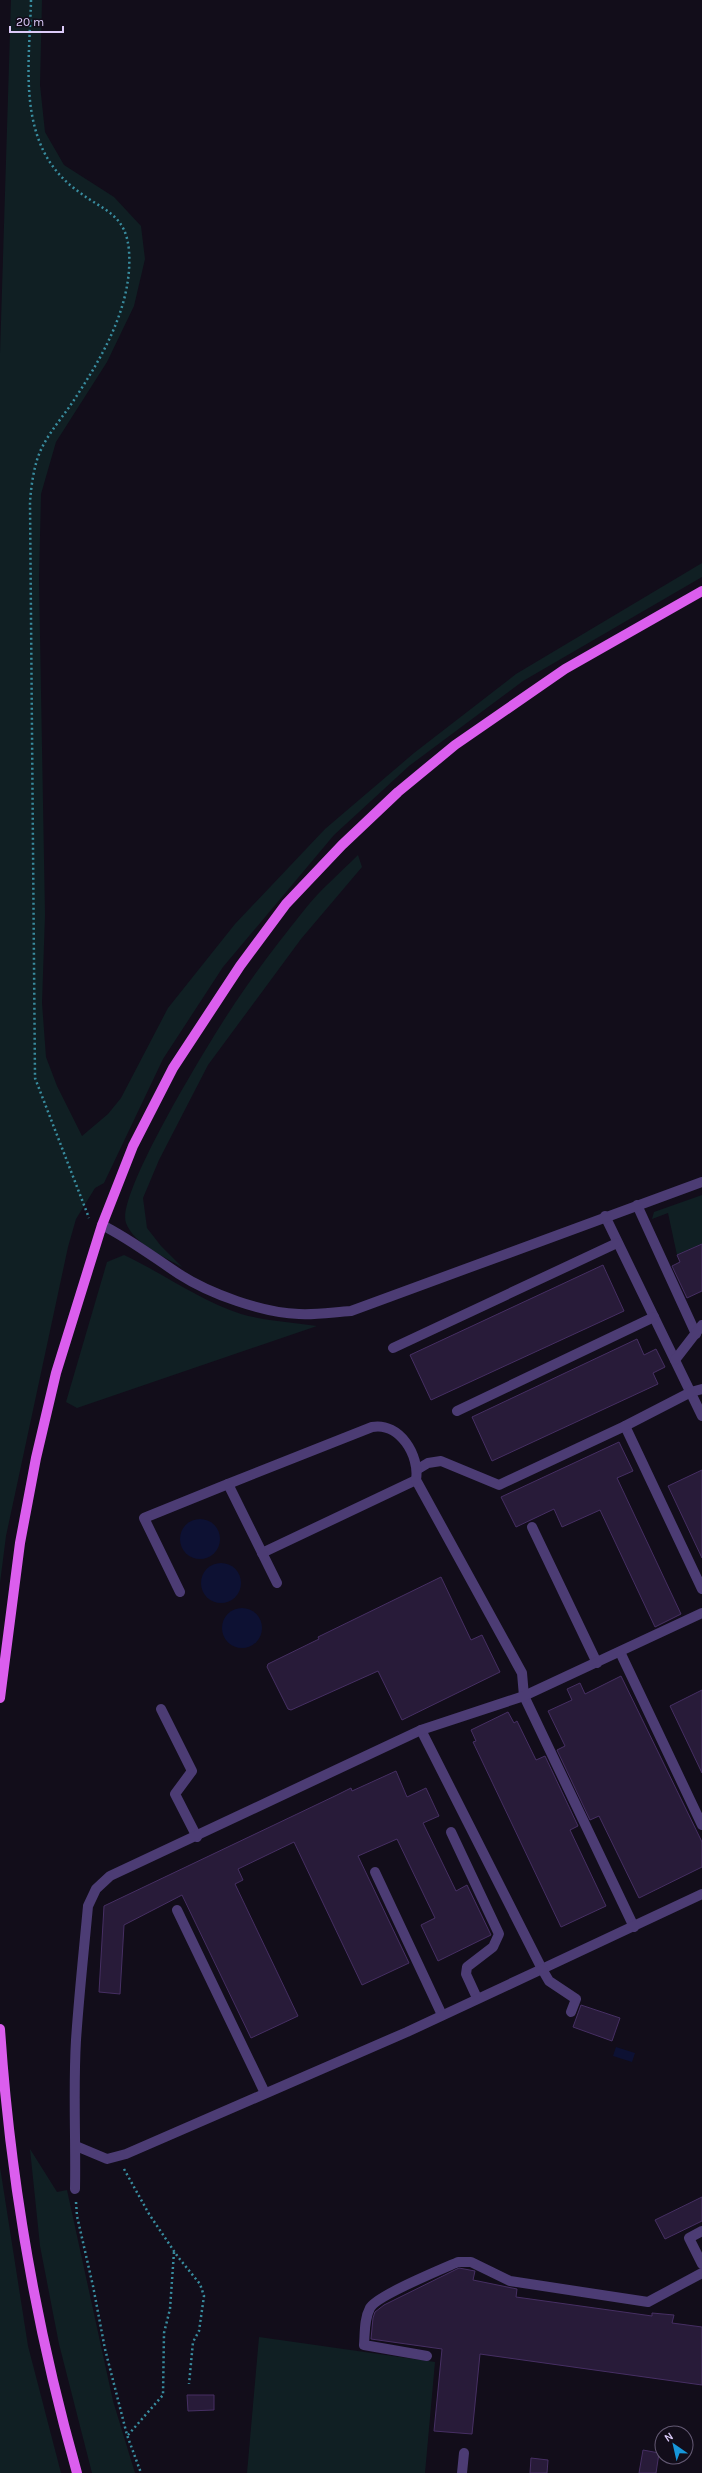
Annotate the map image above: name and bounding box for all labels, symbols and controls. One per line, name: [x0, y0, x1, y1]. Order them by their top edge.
scale bar: [10, 8, 63, 34]
text: 20 m: [16, 15, 44, 29]
north arrow: [654, 2425, 694, 2465]
text: N: [662, 2430, 676, 2445]

